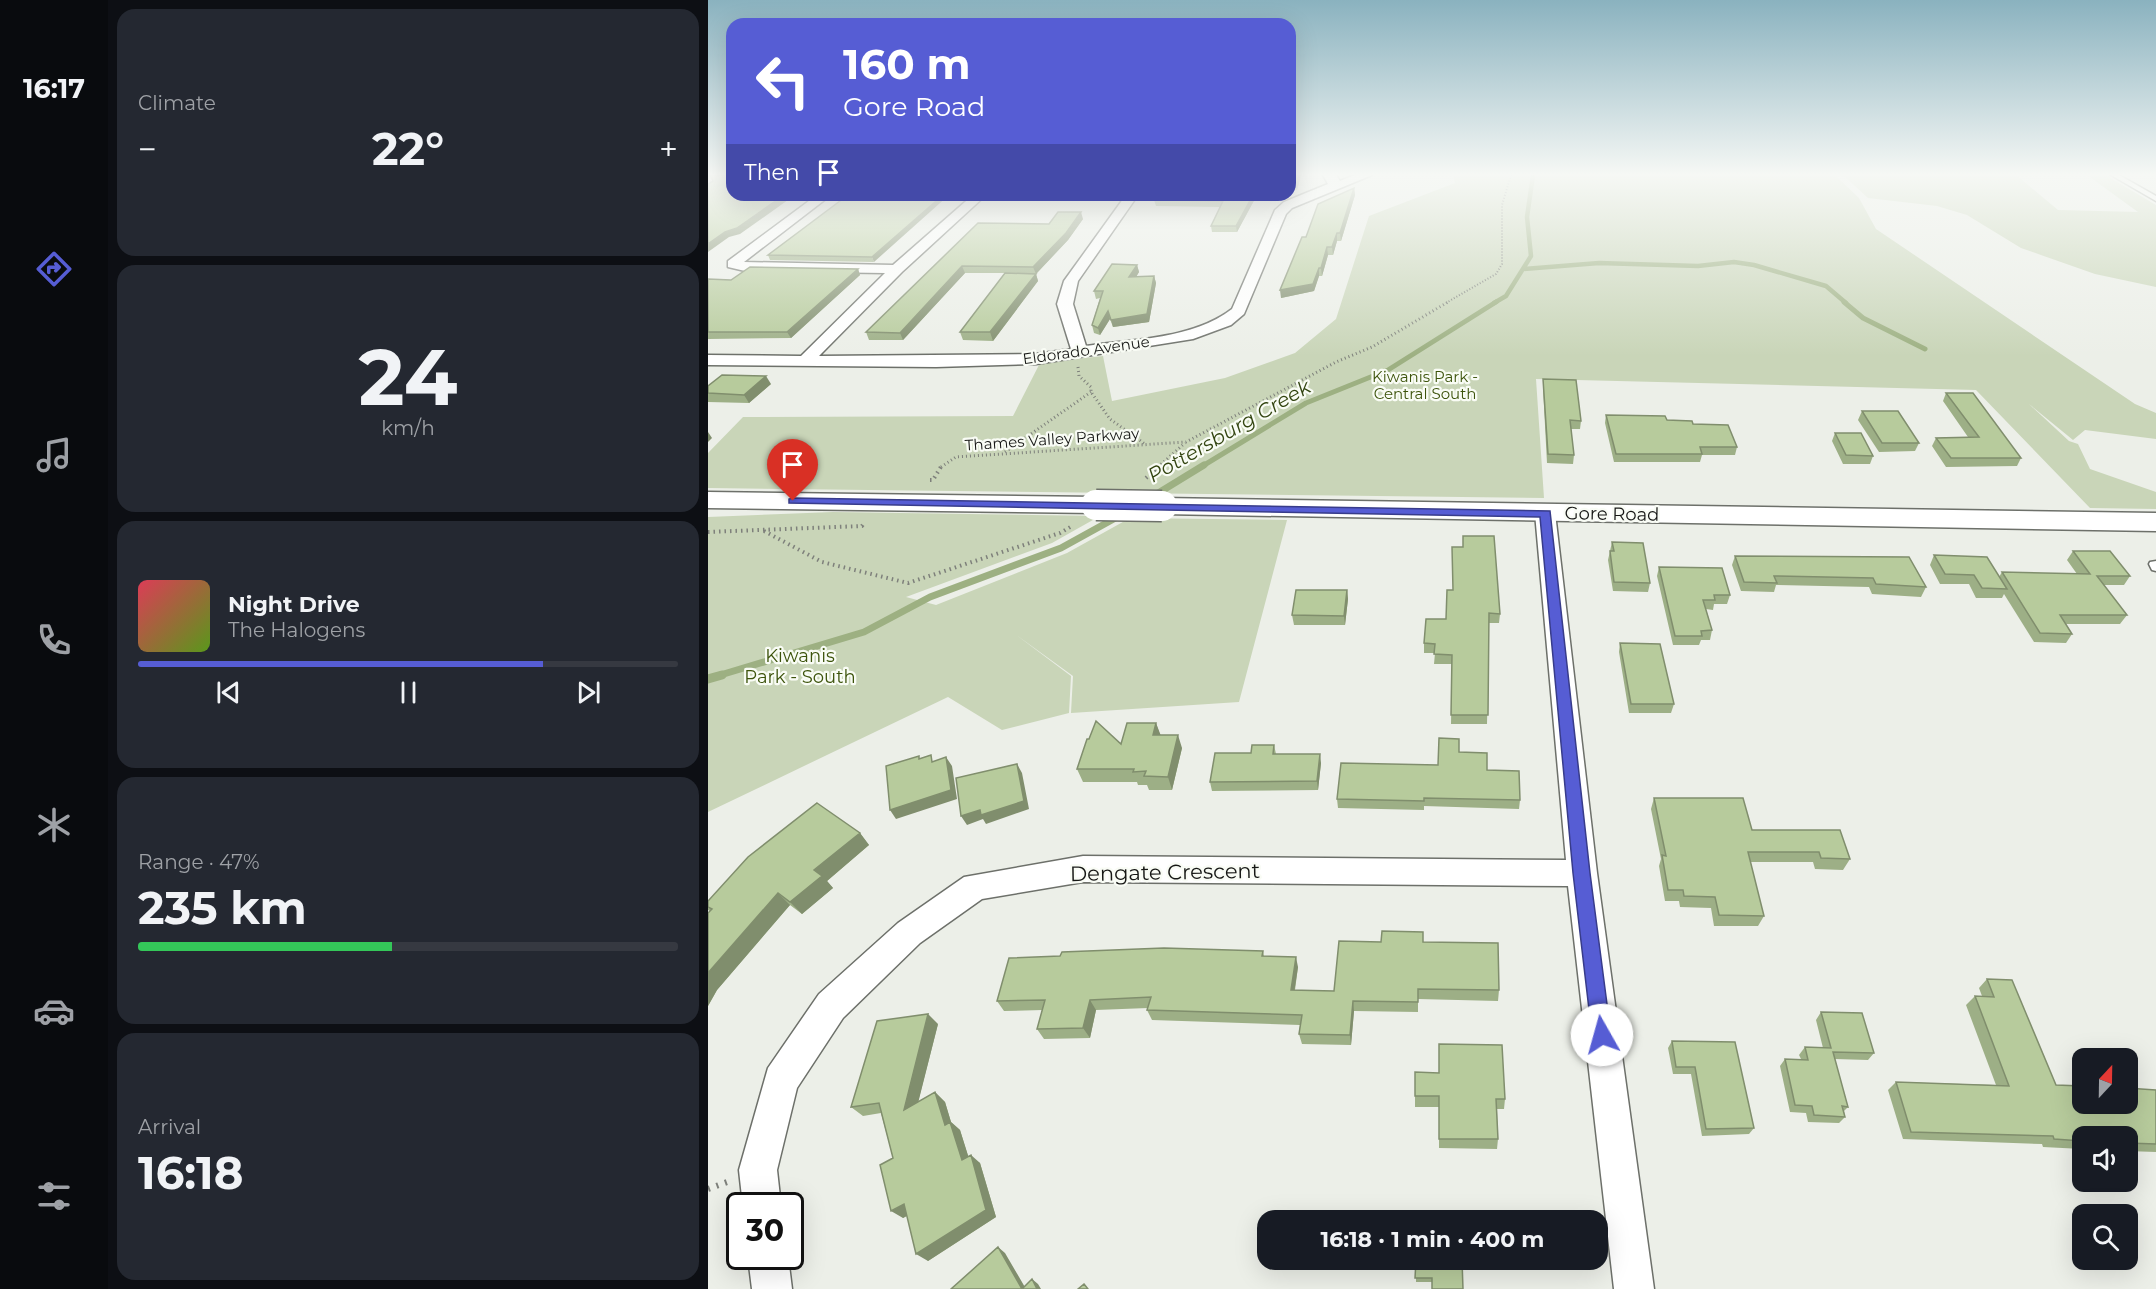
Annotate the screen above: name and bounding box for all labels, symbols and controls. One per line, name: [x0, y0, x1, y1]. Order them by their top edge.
text: 160 m: [843, 38, 971, 90]
icon: left: [744, 42, 822, 120]
text: 16:17: [23, 72, 85, 105]
text: Gore Road: [843, 90, 985, 123]
text: Climate: [138, 91, 216, 115]
text: 22°: [372, 121, 444, 176]
text: −: [138, 129, 157, 169]
text: +: [659, 129, 678, 169]
icon: arrive: [812, 156, 845, 189]
text: Then: [744, 159, 800, 186]
icon: directions: [33, 248, 75, 290]
text: 24: [359, 329, 457, 425]
street label: Eldorado Avenue: [1021, 332, 1151, 368]
park label: Kiwanis Park - Central South: [1372, 367, 1478, 403]
water label: Pottersburg Creek: [1143, 374, 1316, 487]
text: km/h: [381, 416, 435, 440]
street label: Thames Valley Parkway: [964, 423, 1141, 455]
icon: music: [33, 434, 75, 476]
pin: [767, 439, 818, 501]
icon: arrive: [776, 448, 809, 481]
street label: Gore Road: [1564, 502, 1660, 526]
text: Night Drive: [228, 591, 360, 618]
text: The Halogens: [228, 618, 365, 642]
icon: phone: [33, 619, 75, 661]
park label: Kiwanis Park - South: [744, 645, 856, 688]
icon: previous: [212, 676, 245, 709]
icon: pause: [392, 676, 425, 709]
icon: next: [572, 676, 605, 709]
icon: climate: [33, 804, 75, 846]
text: Range · 47%: [138, 850, 260, 874]
street label: Dengate Crescent: [1070, 858, 1260, 886]
text: 235 km: [138, 880, 307, 935]
icon: car: [33, 990, 75, 1032]
position arrow: [1570, 1003, 1634, 1067]
north arrow: [2072, 1048, 2138, 1114]
map controls: [2072, 1048, 2138, 1270]
text: Arrival: [138, 1115, 201, 1139]
button: sound: [2072, 1126, 2138, 1192]
text: 16:18: [138, 1145, 243, 1200]
icon: filters: [33, 1175, 75, 1217]
speed limit sign: 30: [726, 1192, 804, 1270]
button: search: [2072, 1204, 2138, 1270]
text: 16:18 · 1 min · 400 m: [1321, 1226, 1544, 1253]

